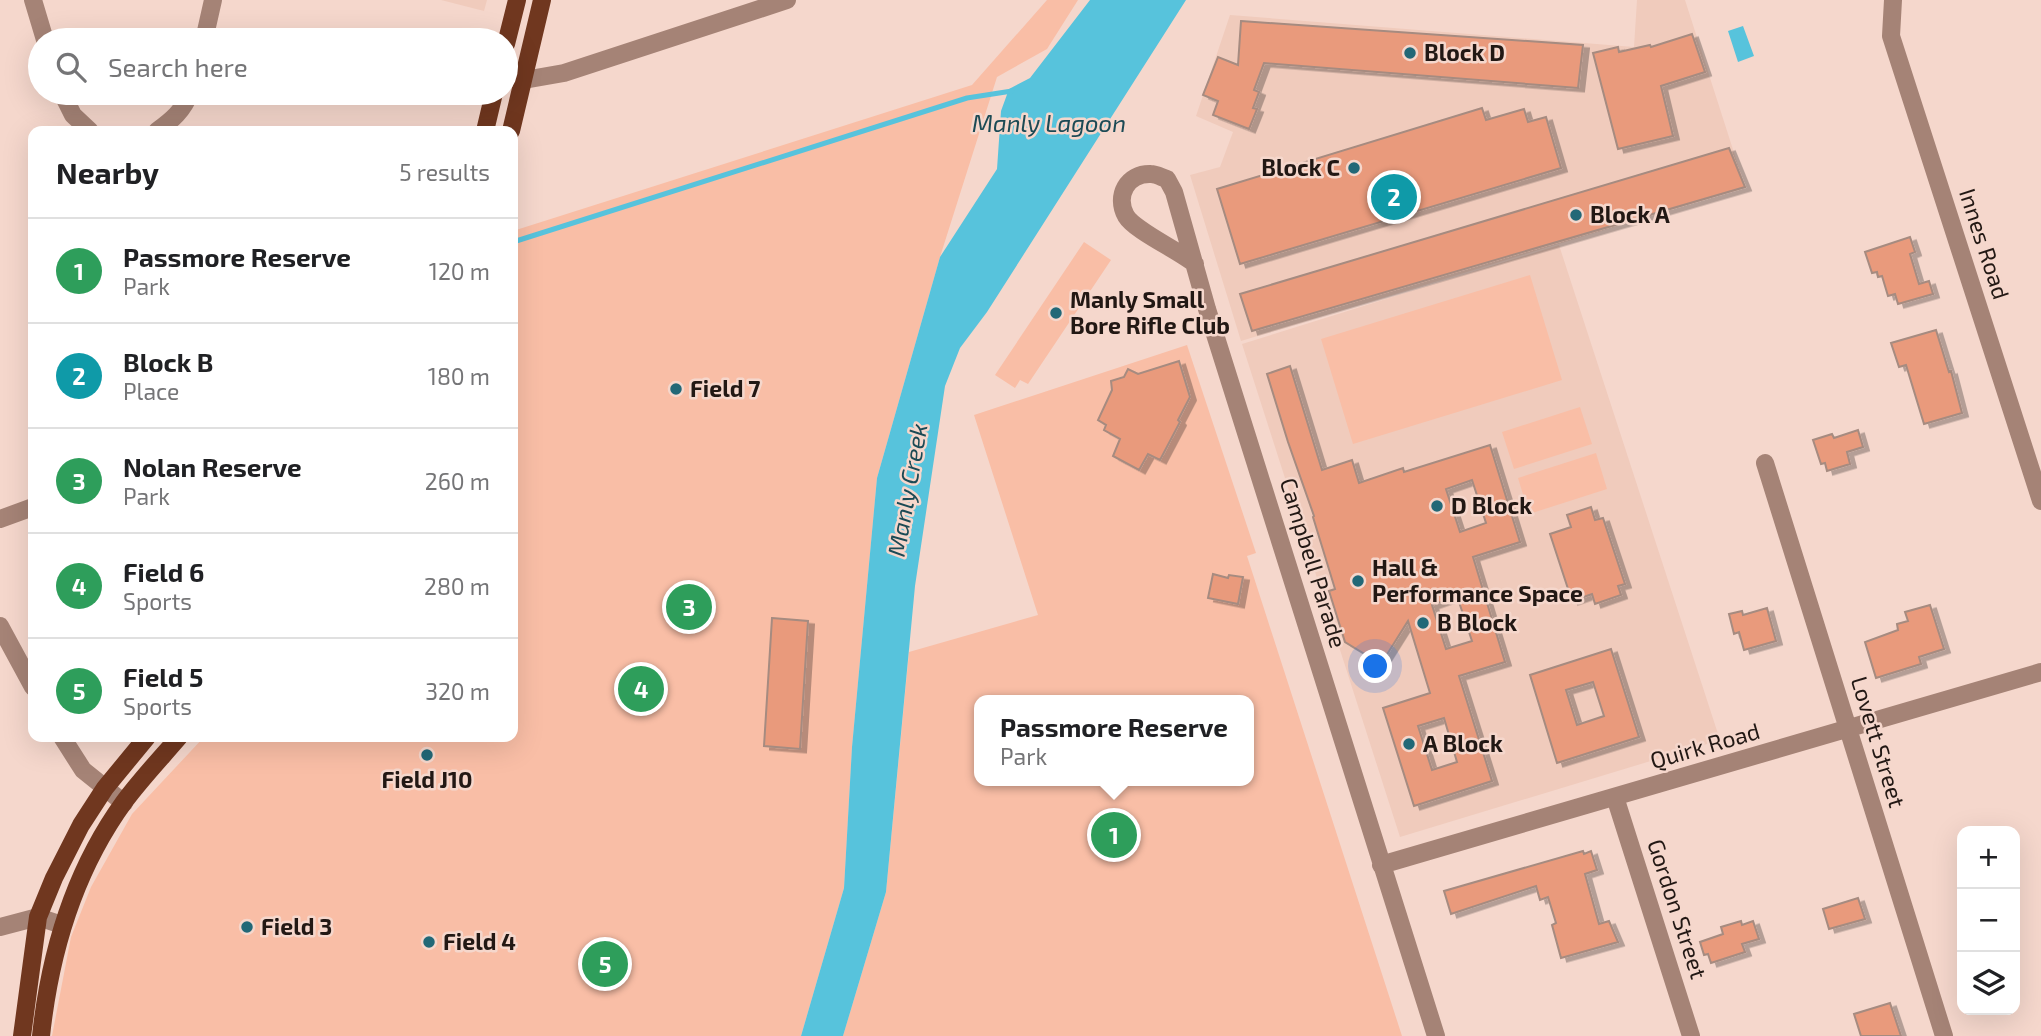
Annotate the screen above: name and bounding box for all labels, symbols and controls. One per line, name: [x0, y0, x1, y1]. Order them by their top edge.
search box: [28, 28, 518, 105]
place label: Block D: [1424, 38, 1505, 66]
marker: Block D: [1402, 45, 1418, 61]
icon: search: [52, 48, 90, 86]
text: Search here: [108, 51, 248, 82]
water label: Manly Lagoon: [972, 108, 1126, 137]
place label: Block C: [1261, 153, 1340, 181]
text: Nearby: [56, 154, 159, 190]
text: 5 results: [399, 158, 490, 186]
marker: Block C: [1346, 160, 1362, 176]
pin: 2: [1371, 171, 1417, 223]
street label: Innes Road: [1954, 185, 2016, 303]
place label: Block A: [1590, 200, 1670, 228]
marker: Block A: [1568, 207, 1584, 223]
text: Passmore Reserve: [123, 241, 351, 272]
text: 1: [74, 257, 84, 285]
text: 120 m: [429, 257, 490, 285]
text: Park: [123, 272, 170, 300]
place label: Manly Small Bore Rifle Club: [1070, 285, 1230, 339]
marker: Manly Small Bore Rifle Club: [1048, 305, 1064, 321]
text: Block B: [123, 346, 213, 377]
text: 2: [72, 362, 86, 390]
text: 180 m: [428, 362, 490, 390]
place label: Field 7: [690, 374, 761, 402]
text: Place: [123, 377, 179, 405]
marker: Field 7: [668, 381, 684, 397]
water label: Manly Creek: [881, 421, 932, 559]
text: Nolan Reserve: [123, 451, 302, 482]
text: 3: [72, 467, 86, 495]
text: 260 m: [425, 467, 490, 495]
street label: Campbell Parade: [1275, 474, 1353, 651]
text: Park: [123, 482, 170, 510]
place label: D Block: [1451, 491, 1532, 519]
marker: D Block: [1429, 498, 1445, 514]
place label: Hall & Performance Space: [1372, 553, 1583, 607]
text: Field 6: [123, 556, 204, 587]
text: 4: [72, 572, 86, 600]
text: 280 m: [424, 572, 490, 600]
marker: Hall & Performance Space: [1350, 573, 1366, 589]
pin: 3: [666, 581, 712, 633]
text: Sports: [123, 587, 192, 615]
place label: B Block: [1437, 608, 1517, 636]
marker: B Block: [1415, 615, 1431, 631]
your location: [1358, 649, 1392, 683]
text: Field 5: [123, 661, 203, 692]
pin: 4: [618, 663, 664, 715]
street label: Lovett Street: [1846, 673, 1912, 811]
text: 5: [73, 677, 85, 705]
text: 320 m: [425, 677, 490, 705]
text: Sports: [123, 692, 192, 720]
popup: [974, 695, 1254, 786]
text: Passmore Reserve: [1000, 711, 1228, 742]
street label: Quirk Road: [1647, 716, 1763, 774]
place label: A Block: [1423, 729, 1503, 757]
marker: A Block: [1401, 736, 1417, 752]
text: Park: [1000, 742, 1047, 770]
marker: Field J10: [419, 747, 435, 763]
place label: Field J10: [382, 765, 472, 793]
pin: 1: [1091, 809, 1137, 861]
map controls: [1957, 826, 2020, 1015]
button: +: [1957, 826, 2020, 889]
street label: Gordon Street: [1642, 835, 1714, 982]
button: −: [1957, 889, 2020, 952]
place label: Field 3: [261, 912, 332, 940]
marker: Field 3: [239, 919, 255, 935]
place label: Field 4: [443, 927, 516, 955]
marker: Field 4: [421, 934, 437, 950]
pin: 5: [582, 938, 628, 990]
button: layers: [1957, 952, 2020, 1015]

